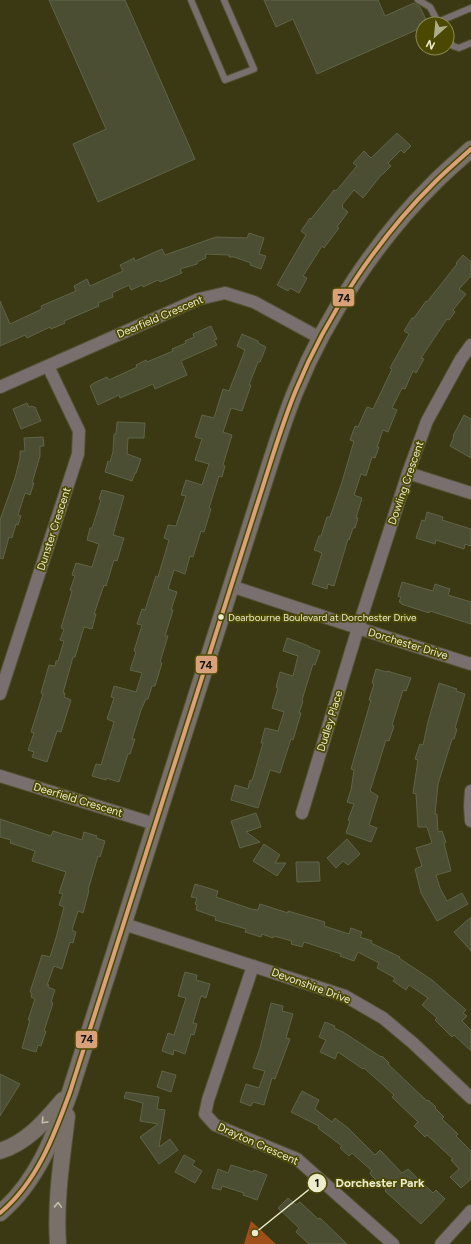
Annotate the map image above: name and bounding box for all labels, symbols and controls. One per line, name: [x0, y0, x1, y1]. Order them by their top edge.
north arrow: [415, 16, 455, 56]
text: N: [424, 37, 437, 52]
line badge: 74: [332, 288, 355, 307]
text: 74: [337, 292, 351, 305]
street label: Deerfield Crescent: [115, 293, 205, 341]
street label: Dowling Crescent: [386, 439, 426, 527]
street label: Dunster Crescent: [34, 486, 74, 572]
place label: Dearbourne Boulevard at Dorchester Drive: [228, 611, 417, 624]
marker: Dearbourne Boulevard at Dorchester Drive: [216, 612, 226, 622]
street label: Dorchester Drive: [366, 626, 450, 662]
line badge: 74: [195, 655, 218, 674]
text: 74: [199, 659, 213, 672]
street label: Dudley Place: [315, 689, 345, 753]
street label: Deerfield Crescent: [32, 780, 124, 820]
street label: Devonshire Drive: [270, 966, 352, 1006]
line badge: 74: [75, 1030, 98, 1049]
text: 74: [80, 1033, 94, 1046]
one-way arrow: [41, 1116, 49, 1124]
street label: Drayton Crescent: [216, 1120, 300, 1168]
callout: Dorchester Park: [307, 1171, 432, 1195]
text: 1: [314, 1176, 320, 1190]
text: Dorchester Park: [336, 1176, 425, 1190]
one-way arrow: [54, 1202, 62, 1208]

